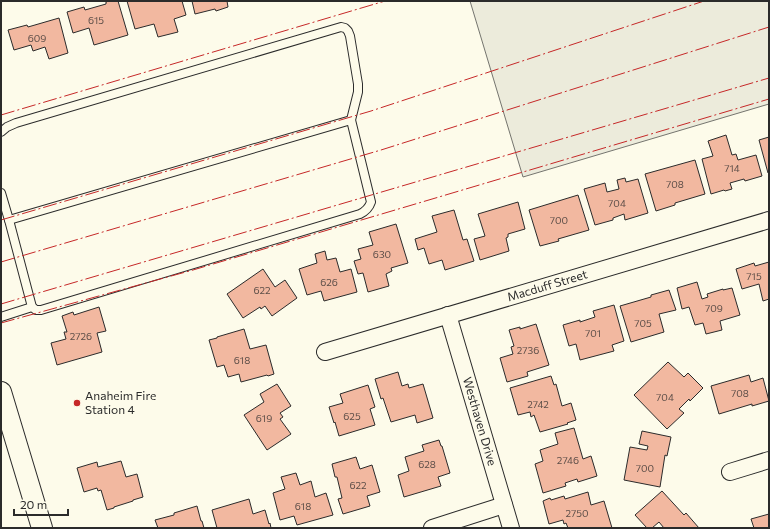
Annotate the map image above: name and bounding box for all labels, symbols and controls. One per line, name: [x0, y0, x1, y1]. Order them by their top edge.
house number: 615: [88, 14, 104, 26]
house number: 609: [28, 32, 46, 44]
house number: 714: [724, 162, 740, 174]
house number: 708: [666, 178, 684, 190]
house number: 704: [608, 197, 626, 209]
house number: 700: [550, 214, 568, 226]
house number: 630: [373, 248, 391, 260]
street label: Macduff Street: [505, 266, 589, 303]
house number: 715: [746, 270, 762, 282]
house number: 626: [320, 276, 338, 288]
house number: 622: [253, 284, 271, 296]
house number: 709: [705, 302, 723, 314]
house number: 705: [634, 317, 652, 329]
house number: 701: [585, 327, 601, 339]
house number: 2726: [70, 330, 92, 342]
house number: 2736: [517, 344, 539, 356]
house number: 618: [234, 354, 250, 366]
street label: Westhaven Drive: [461, 375, 500, 467]
house number: 708: [731, 387, 749, 399]
place label: Anaheim Fire Station 4: [85, 388, 156, 416]
house number: 704: [656, 391, 674, 403]
marker: Anaheim Fire Station 4: [72, 398, 82, 408]
house number: 2742: [527, 398, 549, 410]
house number: 625: [343, 410, 361, 422]
house number: 619: [256, 412, 272, 424]
house number: 2746: [557, 454, 579, 466]
house number: 628: [418, 458, 436, 470]
house number: 700: [636, 462, 654, 474]
house number: 622: [349, 479, 367, 491]
scale bar: [14, 491, 68, 517]
text: 20 m: [20, 497, 47, 511]
house number: 618: [295, 500, 311, 512]
house number: 2750: [565, 507, 589, 519]

